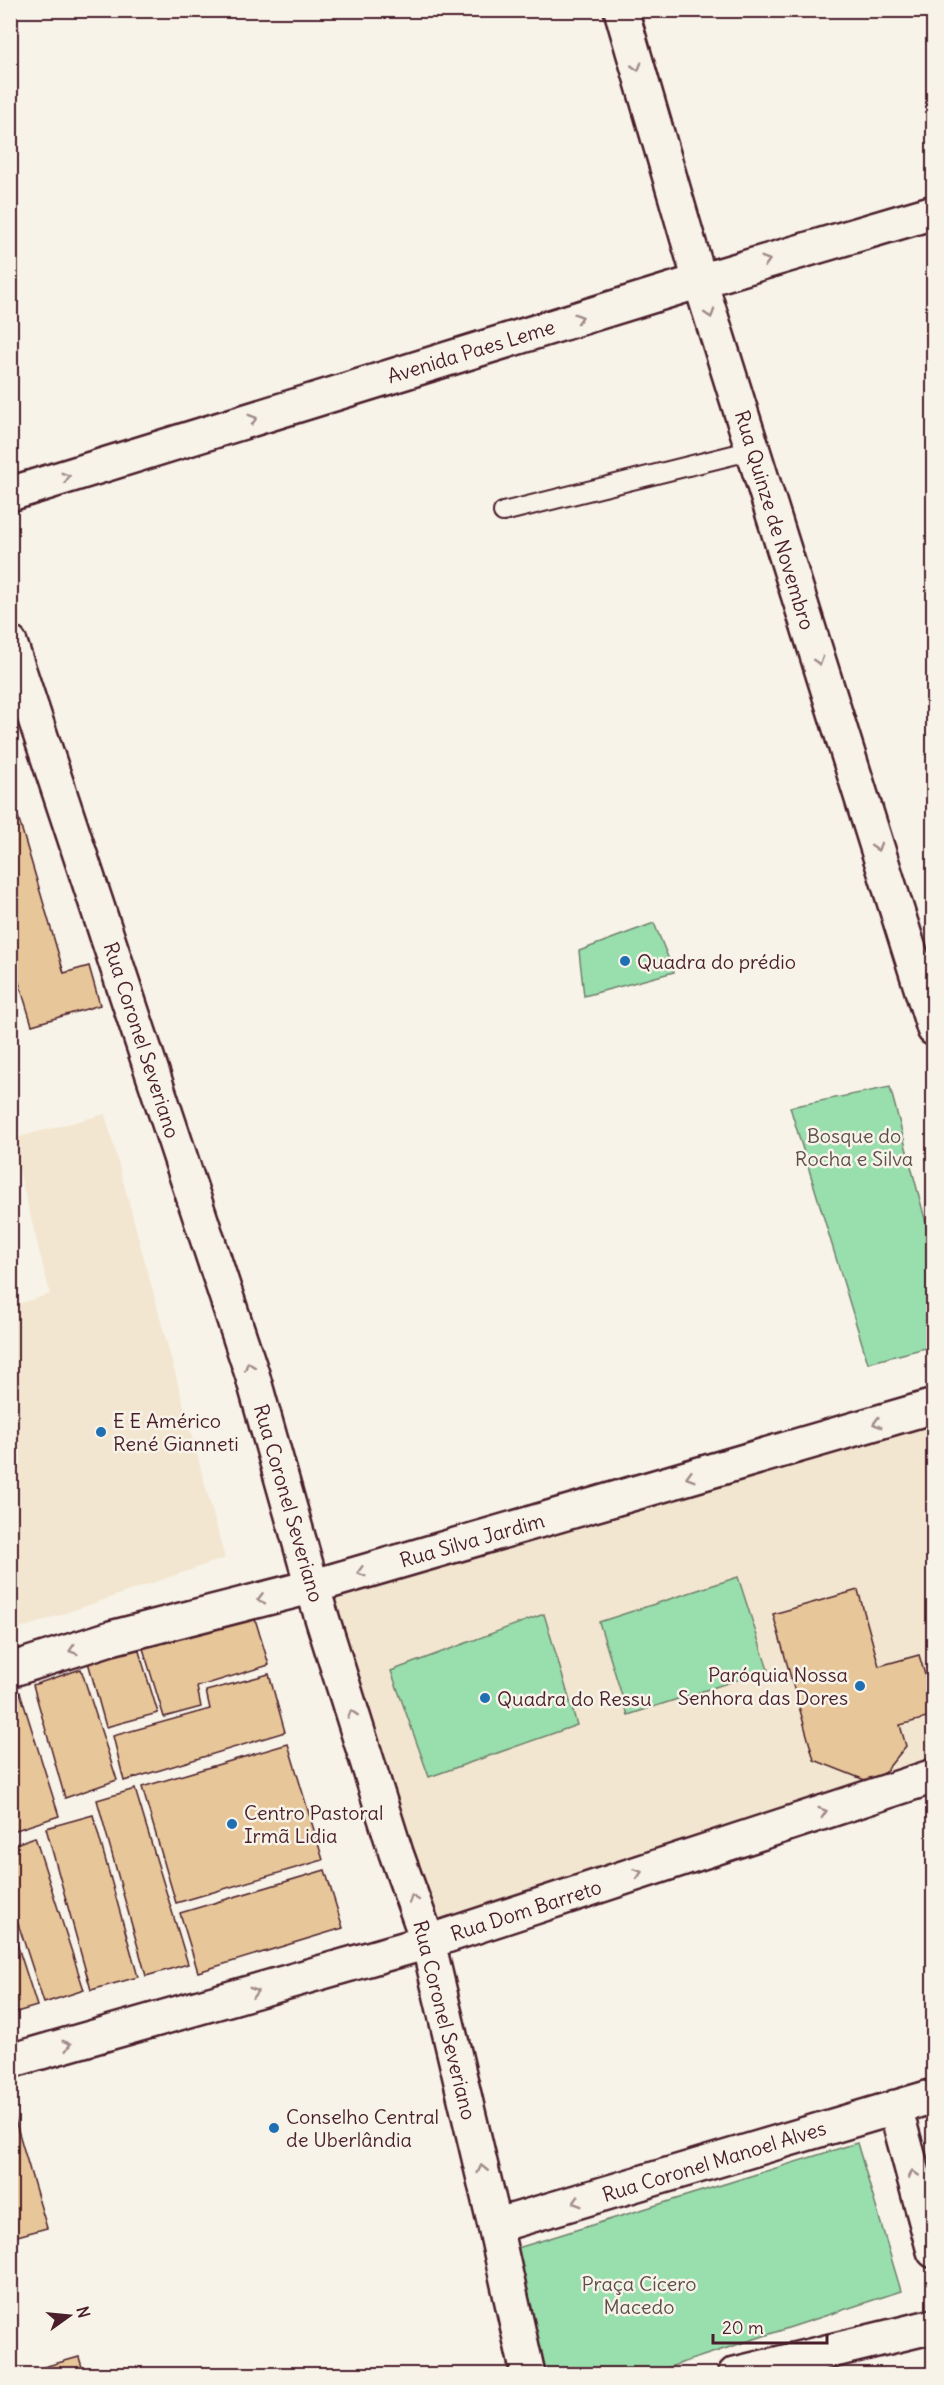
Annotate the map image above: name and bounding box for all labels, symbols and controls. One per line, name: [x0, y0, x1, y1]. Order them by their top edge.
one-way arrow: [630, 61, 642, 72]
one-way arrow: [760, 256, 771, 268]
one-way arrow: [703, 308, 715, 319]
one-way arrow: [573, 313, 584, 325]
street label: Avenida Paes Leme: [384, 314, 558, 388]
street label: Rua Quinze de Novembro: [730, 407, 820, 633]
one-way arrow: [247, 414, 258, 426]
one-way arrow: [60, 472, 71, 484]
one-way arrow: [811, 655, 824, 666]
one-way arrow: [870, 841, 882, 852]
street label: Rua Coronel Severiano: [98, 939, 186, 1141]
place label: Quadra do prédio: [637, 949, 796, 974]
marker: Quadra do prédio: [618, 954, 632, 968]
park label: Bosque do Rocha e Silva: [795, 1123, 913, 1171]
one-way arrow: [244, 1361, 257, 1372]
street label: Rua Coronel Severiano: [249, 1401, 329, 1605]
place label: E E Américo René Gianneti: [113, 1408, 239, 1456]
one-way arrow: [872, 1416, 883, 1428]
marker: E E Américo René Gianneti: [94, 1425, 108, 1439]
one-way arrow: [685, 1470, 696, 1482]
street label: Rua Silva Jardim: [397, 1507, 547, 1573]
one-way arrow: [357, 1565, 367, 1577]
one-way arrow: [256, 1592, 266, 1605]
one-way arrow: [68, 1643, 79, 1655]
place label: Paróquia Nossa Senhora das Dores: [678, 1662, 848, 1710]
marker: Paróquia Nossa Senhora das Dores: [853, 1679, 867, 1693]
place label: Quadra do Ressu: [497, 1686, 652, 1711]
marker: Quadra do Ressu: [478, 1691, 492, 1705]
one-way arrow: [347, 1709, 359, 1720]
place label: Centro Pastoral Irmã Lidia: [244, 1800, 383, 1848]
one-way arrow: [817, 1807, 828, 1820]
marker: Centro Pastoral Irmã Lidia: [225, 1817, 239, 1831]
one-way arrow: [632, 1868, 643, 1881]
street label: Rua Dom Barreto: [447, 1874, 605, 1946]
one-way arrow: [407, 1894, 420, 1905]
street label: Rua Coronel Severiano: [408, 1918, 482, 2122]
one-way arrow: [248, 1987, 259, 1999]
one-way arrow: [62, 2040, 72, 2053]
place label: Conselho Central de Uberlândia: [286, 2104, 439, 2152]
street label: Rua Coronel Manoel Alves: [599, 2115, 829, 2207]
marker: Conselho Central de Uberlândia: [267, 2121, 281, 2135]
one-way arrow: [476, 2165, 489, 2175]
one-way arrow: [908, 2169, 920, 2180]
one-way arrow: [572, 2195, 583, 2207]
park label: Praça Cícero Macedo: [582, 2271, 696, 2319]
north arrow: [39, 2286, 99, 2346]
text: N: [72, 2304, 95, 2320]
scale bar: [713, 2307, 827, 2345]
text: 20 m: [722, 2316, 764, 2339]

